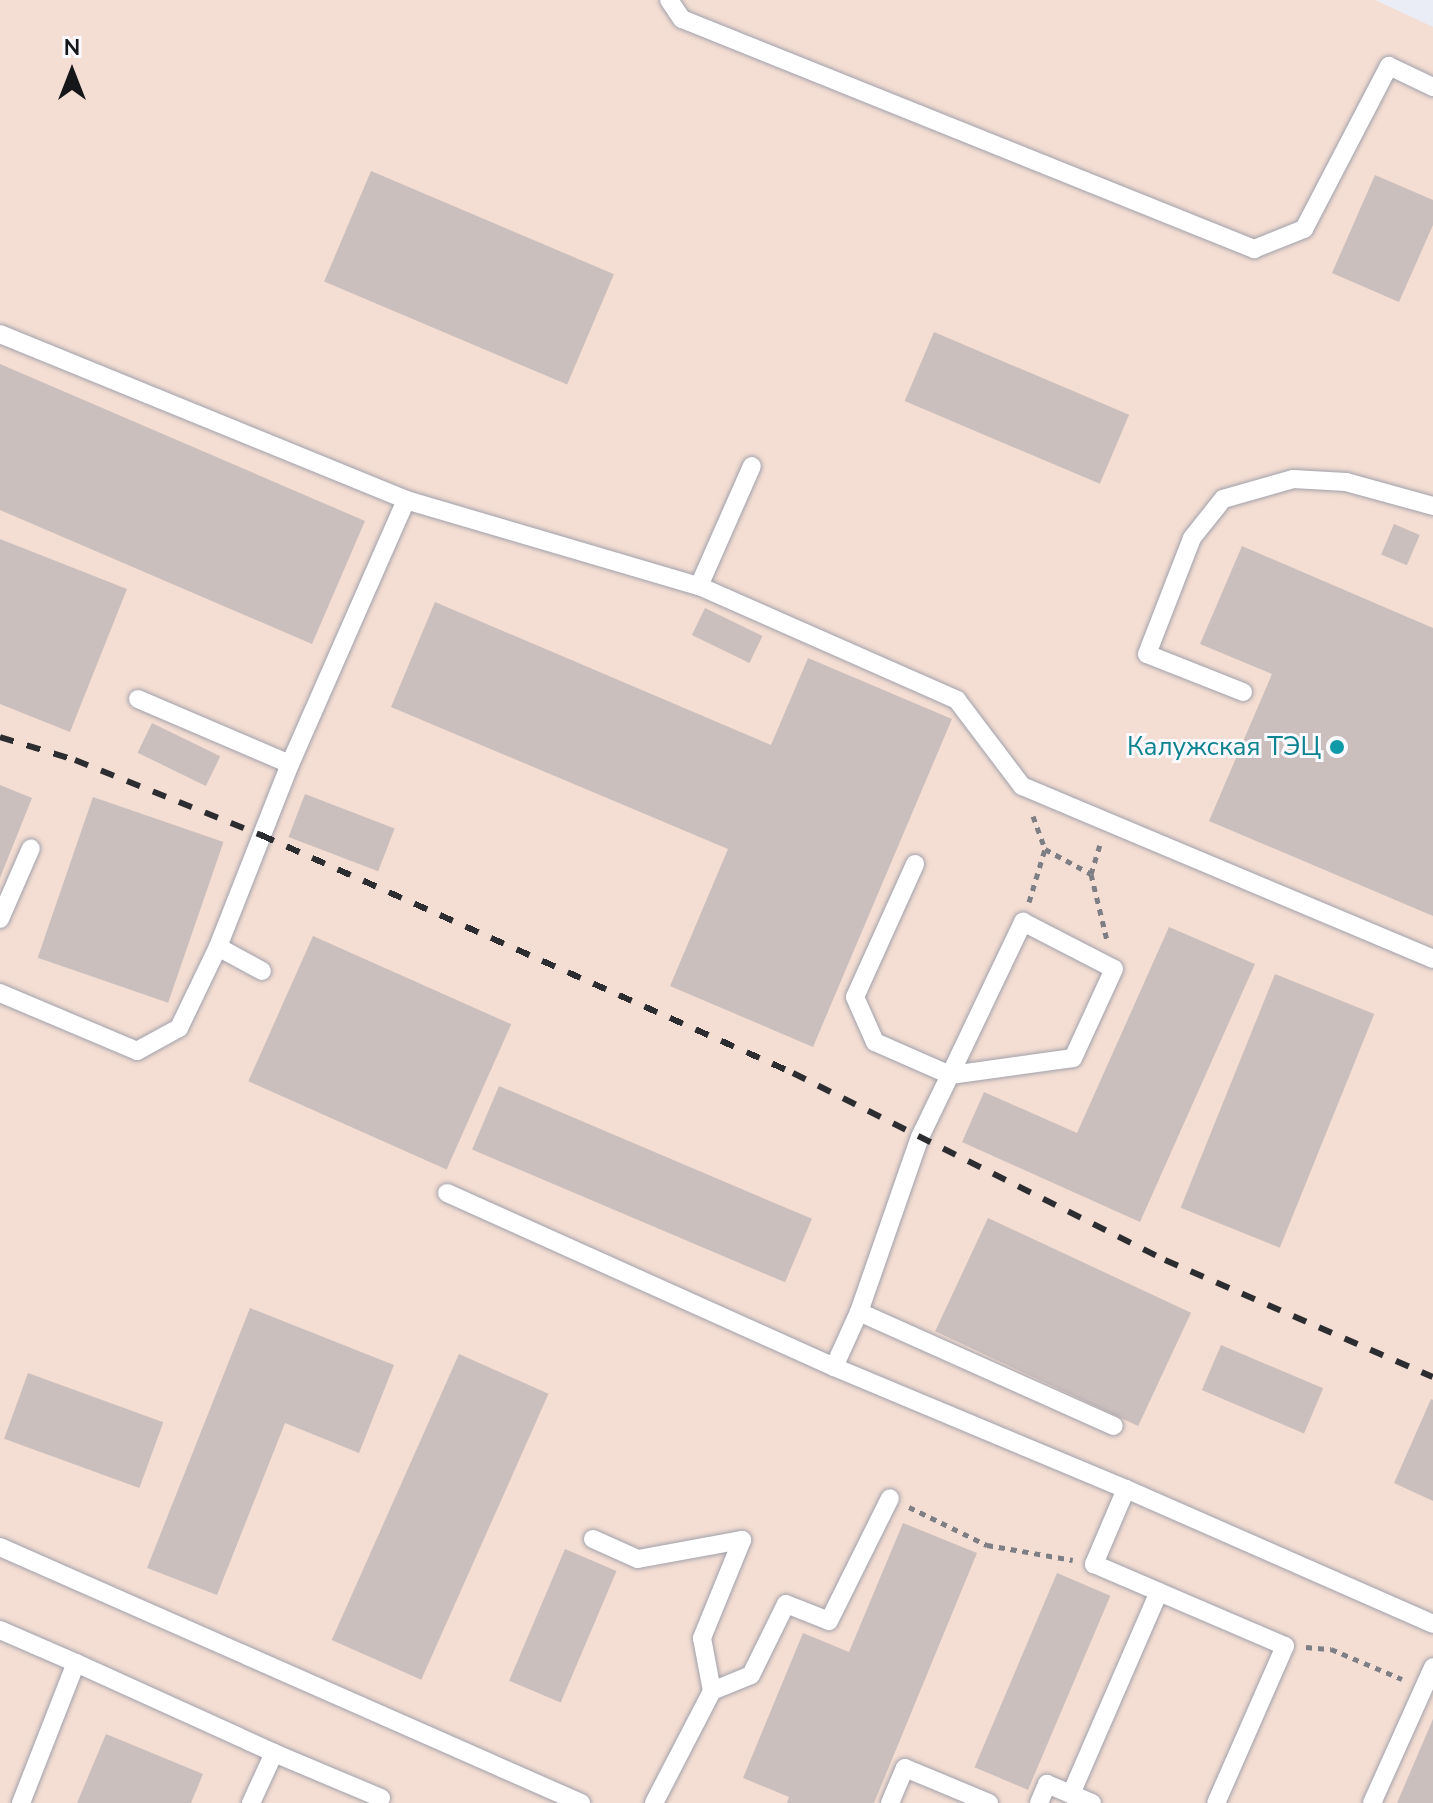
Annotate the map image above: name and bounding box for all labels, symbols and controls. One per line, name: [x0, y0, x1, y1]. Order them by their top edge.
north arrow: [32, 32, 112, 112]
text: N: [64, 33, 80, 63]
place label: Калужская ТЭЦ: [1127, 731, 1321, 763]
marker: Калужская ТЭЦ: [1328, 738, 1346, 756]

